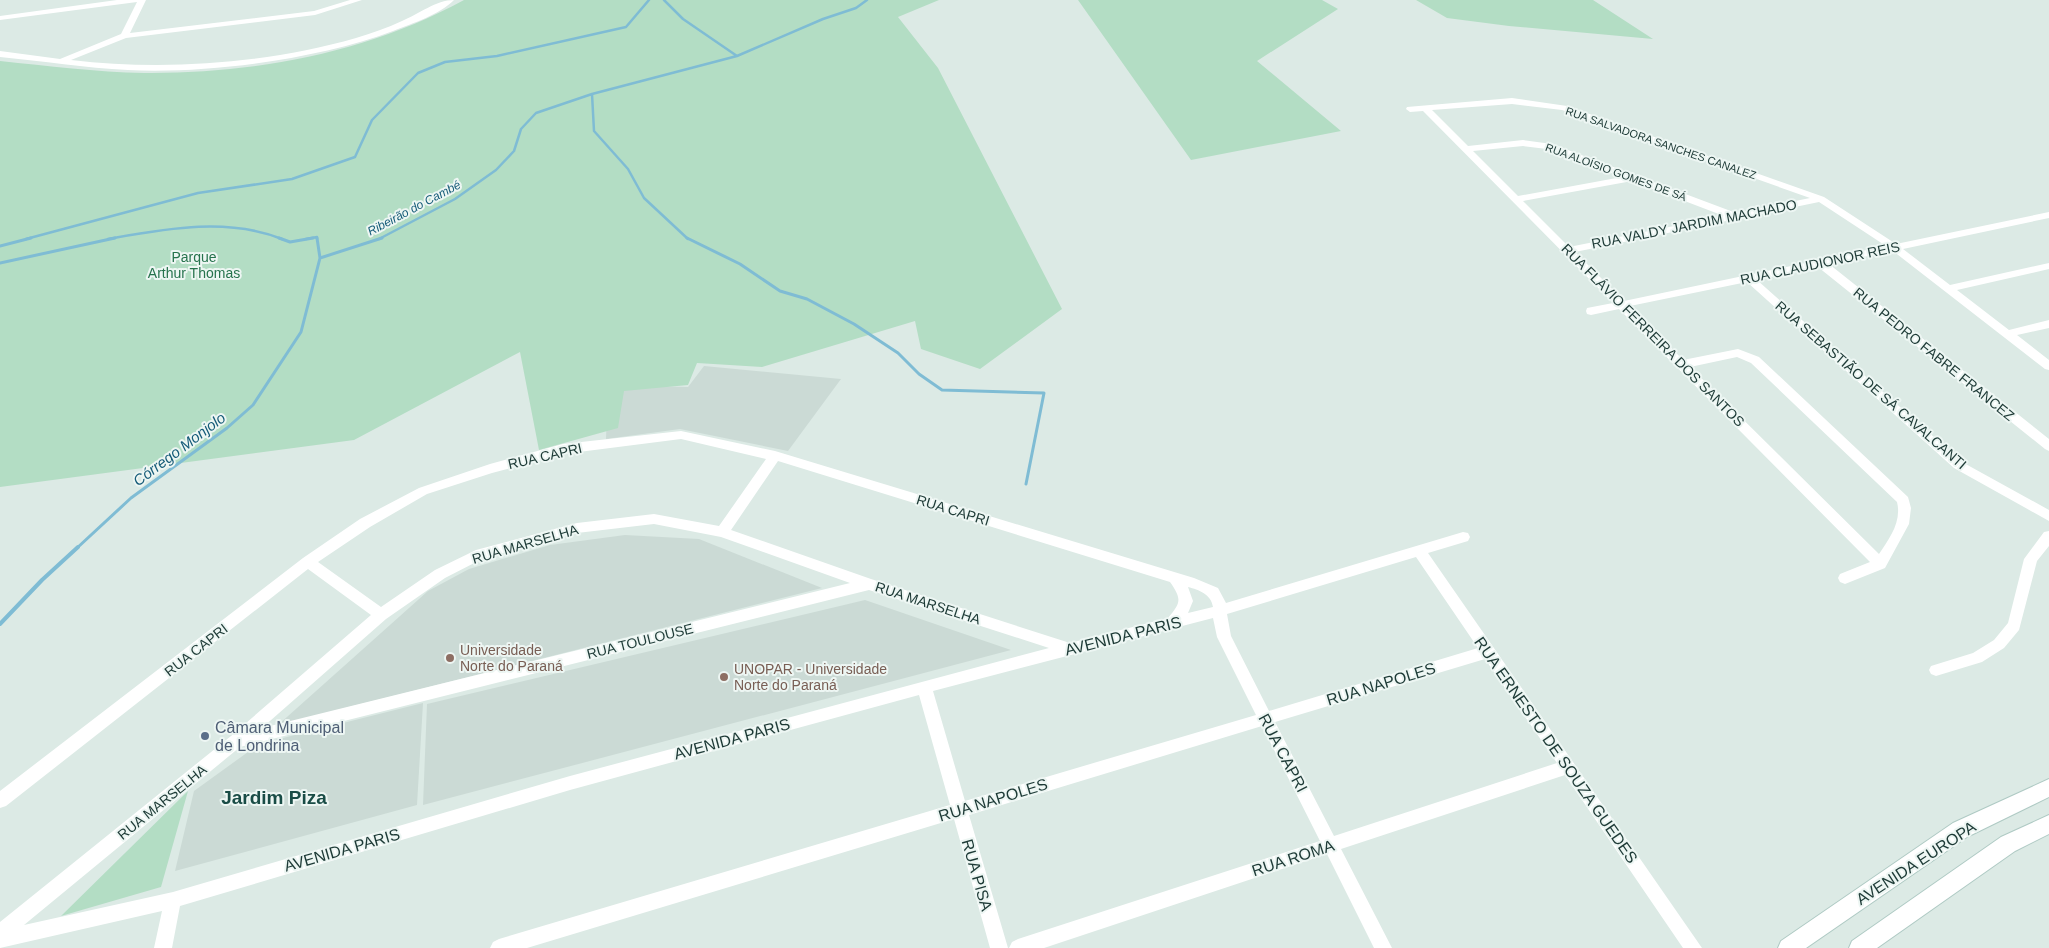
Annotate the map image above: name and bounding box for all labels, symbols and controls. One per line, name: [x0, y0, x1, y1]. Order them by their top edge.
street label: RUA SALVADORA SANCHES CANALEZ: [1564, 105, 1758, 181]
street label: RUA ALOÍSIO GOMES DE SÁ: [1544, 141, 1689, 203]
water label: Ribeirão do Cambé: [365, 177, 463, 238]
street label: RUA VALDY JARDIM MACHADO: [1590, 196, 1798, 252]
street label: RUA CLAUDIONOR REIS: [1739, 238, 1901, 288]
street label: RUA FLÁVIO FERREIRA DOS SANTOS: [1558, 240, 1748, 430]
park label: Parque Arthur Thomas: [148, 249, 240, 281]
street label: RUA PEDRO FABRE FRANCEZ: [1850, 284, 2018, 424]
street label: RUA SEBASTIÃO DE SÁ CAVALCANTI: [1772, 298, 1970, 472]
water label: Córrego Monjolo: [130, 409, 228, 489]
street label: RUA CAPRI: [506, 440, 584, 472]
street label: RUA CAPRI: [915, 491, 991, 529]
street label: RUA MARSELHA: [470, 521, 581, 567]
street label: RUA MARSELHA: [873, 578, 983, 628]
street label: AVENIDA PARIS: [1063, 613, 1183, 659]
street label: RUA CAPRI: [161, 620, 231, 680]
street label: RUA TOULOUSE: [585, 620, 695, 662]
street label: RUA ERNESTO DE SOUZA GUEDES: [1471, 634, 1641, 866]
place label: Universidade Norte do Paraná: [460, 642, 563, 674]
marker: Universidade Norte do Paraná: [444, 652, 456, 664]
street label: RUA NAPOLES: [1325, 659, 1437, 709]
place label: UNOPAR - Universidade Norte do Paraná: [734, 661, 887, 693]
marker: UNOPAR - Universidade Norte do Paraná: [718, 671, 730, 683]
street label: RUA CAPRI: [1255, 711, 1311, 795]
street label: AVENIDA PARIS: [672, 715, 792, 763]
place label: Câmara Municipal de Londrina: [215, 719, 344, 754]
marker: Câmara Municipal de Londrina: [199, 730, 211, 742]
street label: RUA MARSELHA: [114, 761, 210, 843]
street label: RUA NAPOLES: [937, 775, 1049, 825]
district label: Jardim Piza: [221, 787, 327, 808]
street label: AVENIDA EUROPA: [1853, 818, 1979, 908]
street label: AVENIDA PARIS: [282, 825, 402, 875]
street label: RUA PISA: [959, 837, 995, 913]
street label: RUA ROMA: [1250, 837, 1337, 879]

